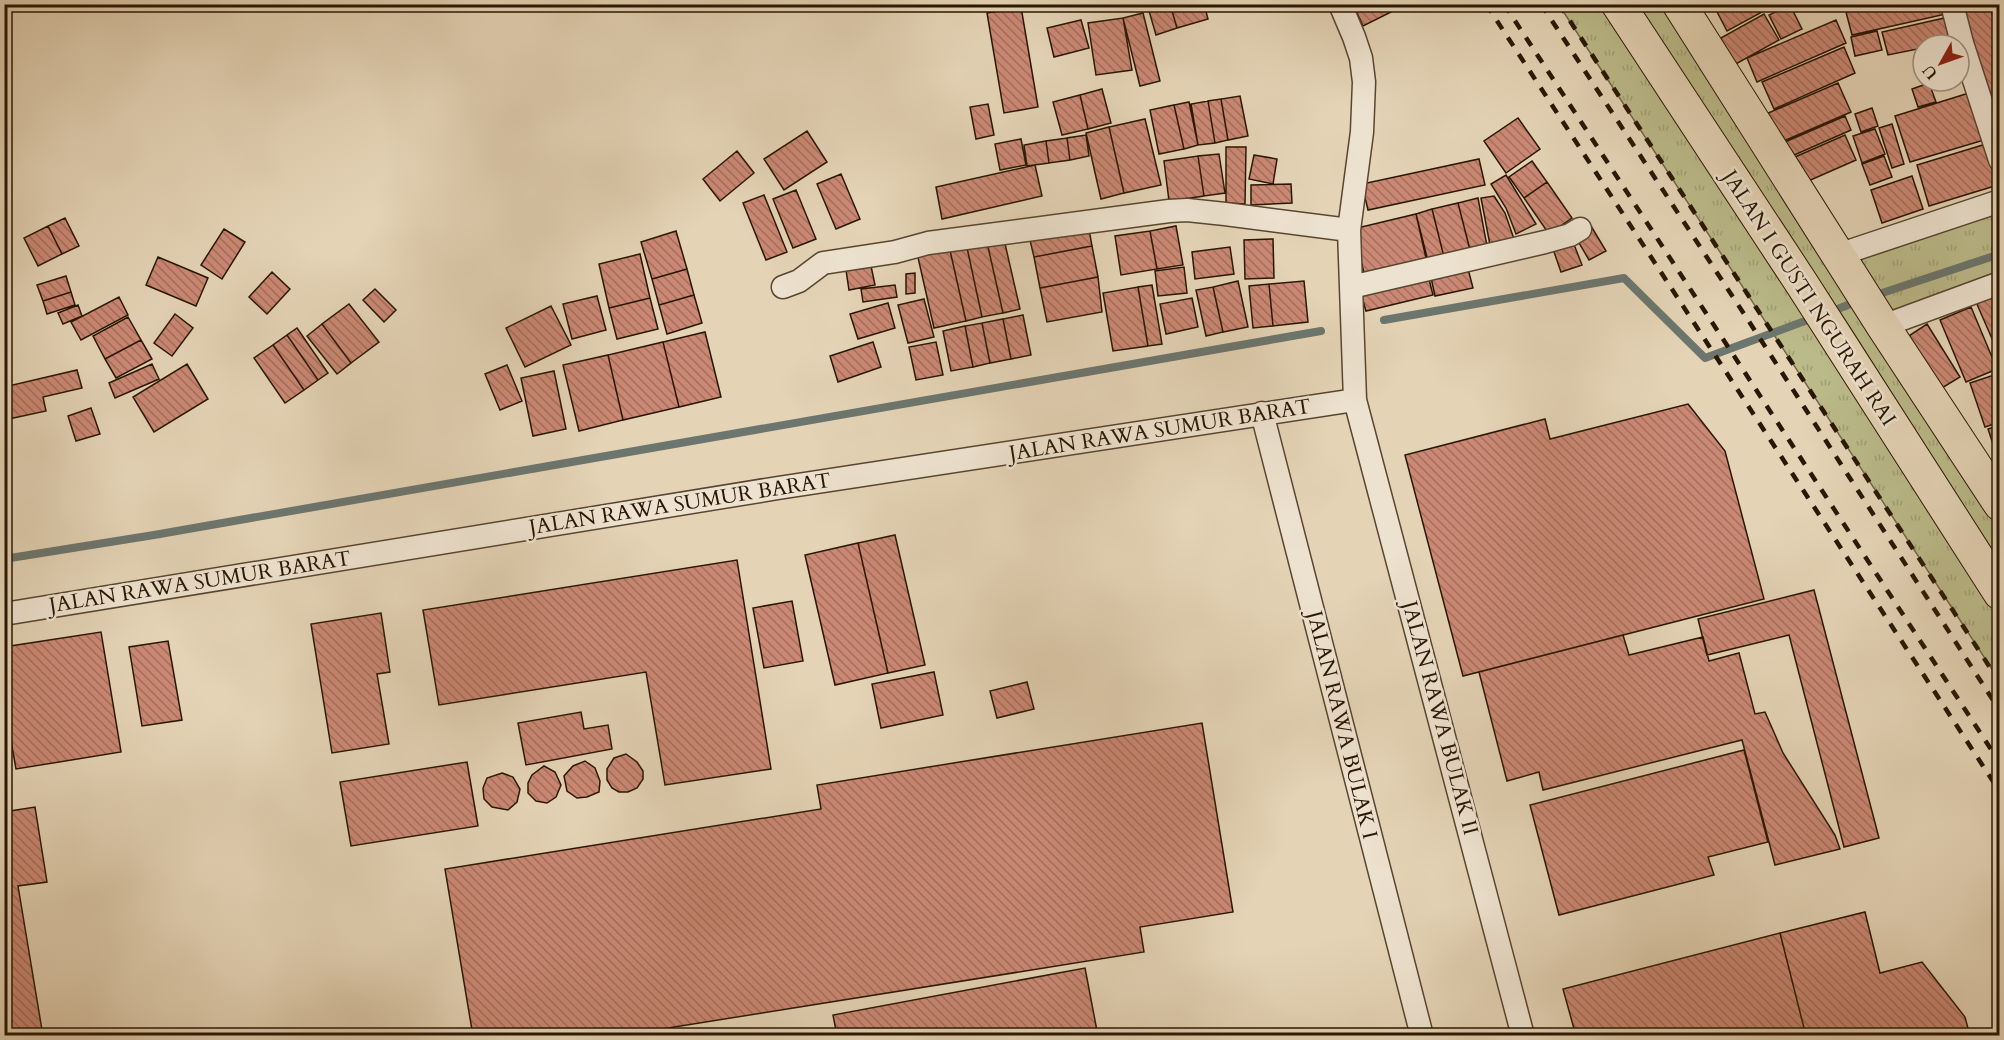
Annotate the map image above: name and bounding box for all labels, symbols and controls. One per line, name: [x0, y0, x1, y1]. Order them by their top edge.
north arrow: [1911, 33, 1971, 93]
text: U: [1918, 60, 1943, 84]
street label: JALAN I GUSTI NGURAH RAI: [1714, 162, 1903, 432]
street label: JALAN RAWA SUMUR BARAT: [1004, 392, 1313, 469]
street label: JALAN RAWA SUMUR BARAT: [524, 466, 833, 543]
street label: JALAN RAWA SUMUR BARAT: [44, 544, 353, 621]
street label: JALAN RAWA BULAK II: [1394, 595, 1485, 838]
street label: JALAN RAWA BULAK I: [1299, 605, 1384, 842]

